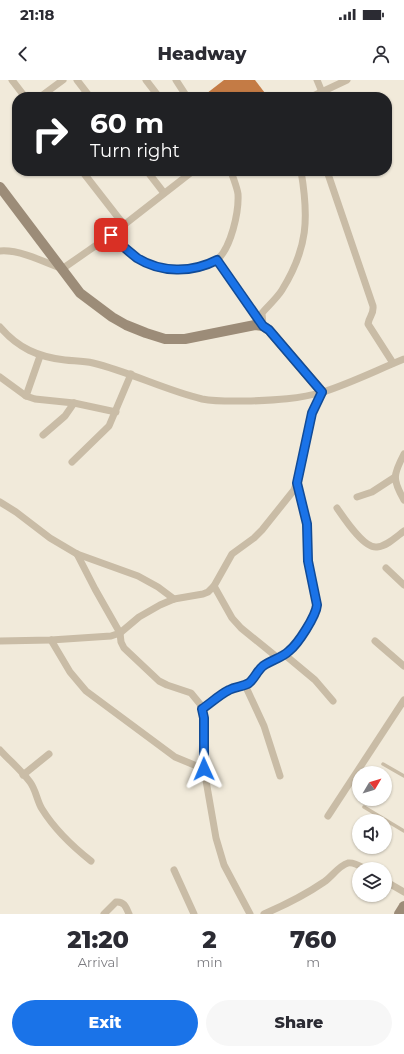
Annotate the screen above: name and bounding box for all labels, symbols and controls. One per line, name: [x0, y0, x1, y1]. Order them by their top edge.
text: 21:18: [20, 5, 54, 24]
icon: back: [12, 43, 34, 65]
text: Headway: [158, 43, 247, 65]
icon: person: [370, 43, 392, 65]
text: 60 m: [90, 106, 164, 140]
icon: right: [24, 108, 76, 160]
text: Turn right: [90, 140, 180, 162]
pin: [94, 218, 128, 252]
icon: arrive: [100, 224, 122, 246]
position arrow: [183, 748, 225, 790]
north arrow: [352, 766, 392, 806]
map controls: [352, 766, 392, 902]
button: sound: [352, 814, 392, 854]
button: layers: [352, 862, 392, 902]
text: 21:20: [67, 925, 129, 954]
text: 2: [202, 925, 217, 954]
text: 760: [290, 925, 337, 954]
text: Arrival: [78, 954, 119, 970]
text: min: [196, 954, 223, 970]
text: m: [306, 954, 320, 970]
button: Exit: [12, 1000, 198, 1046]
button: Share: [206, 1000, 392, 1046]

